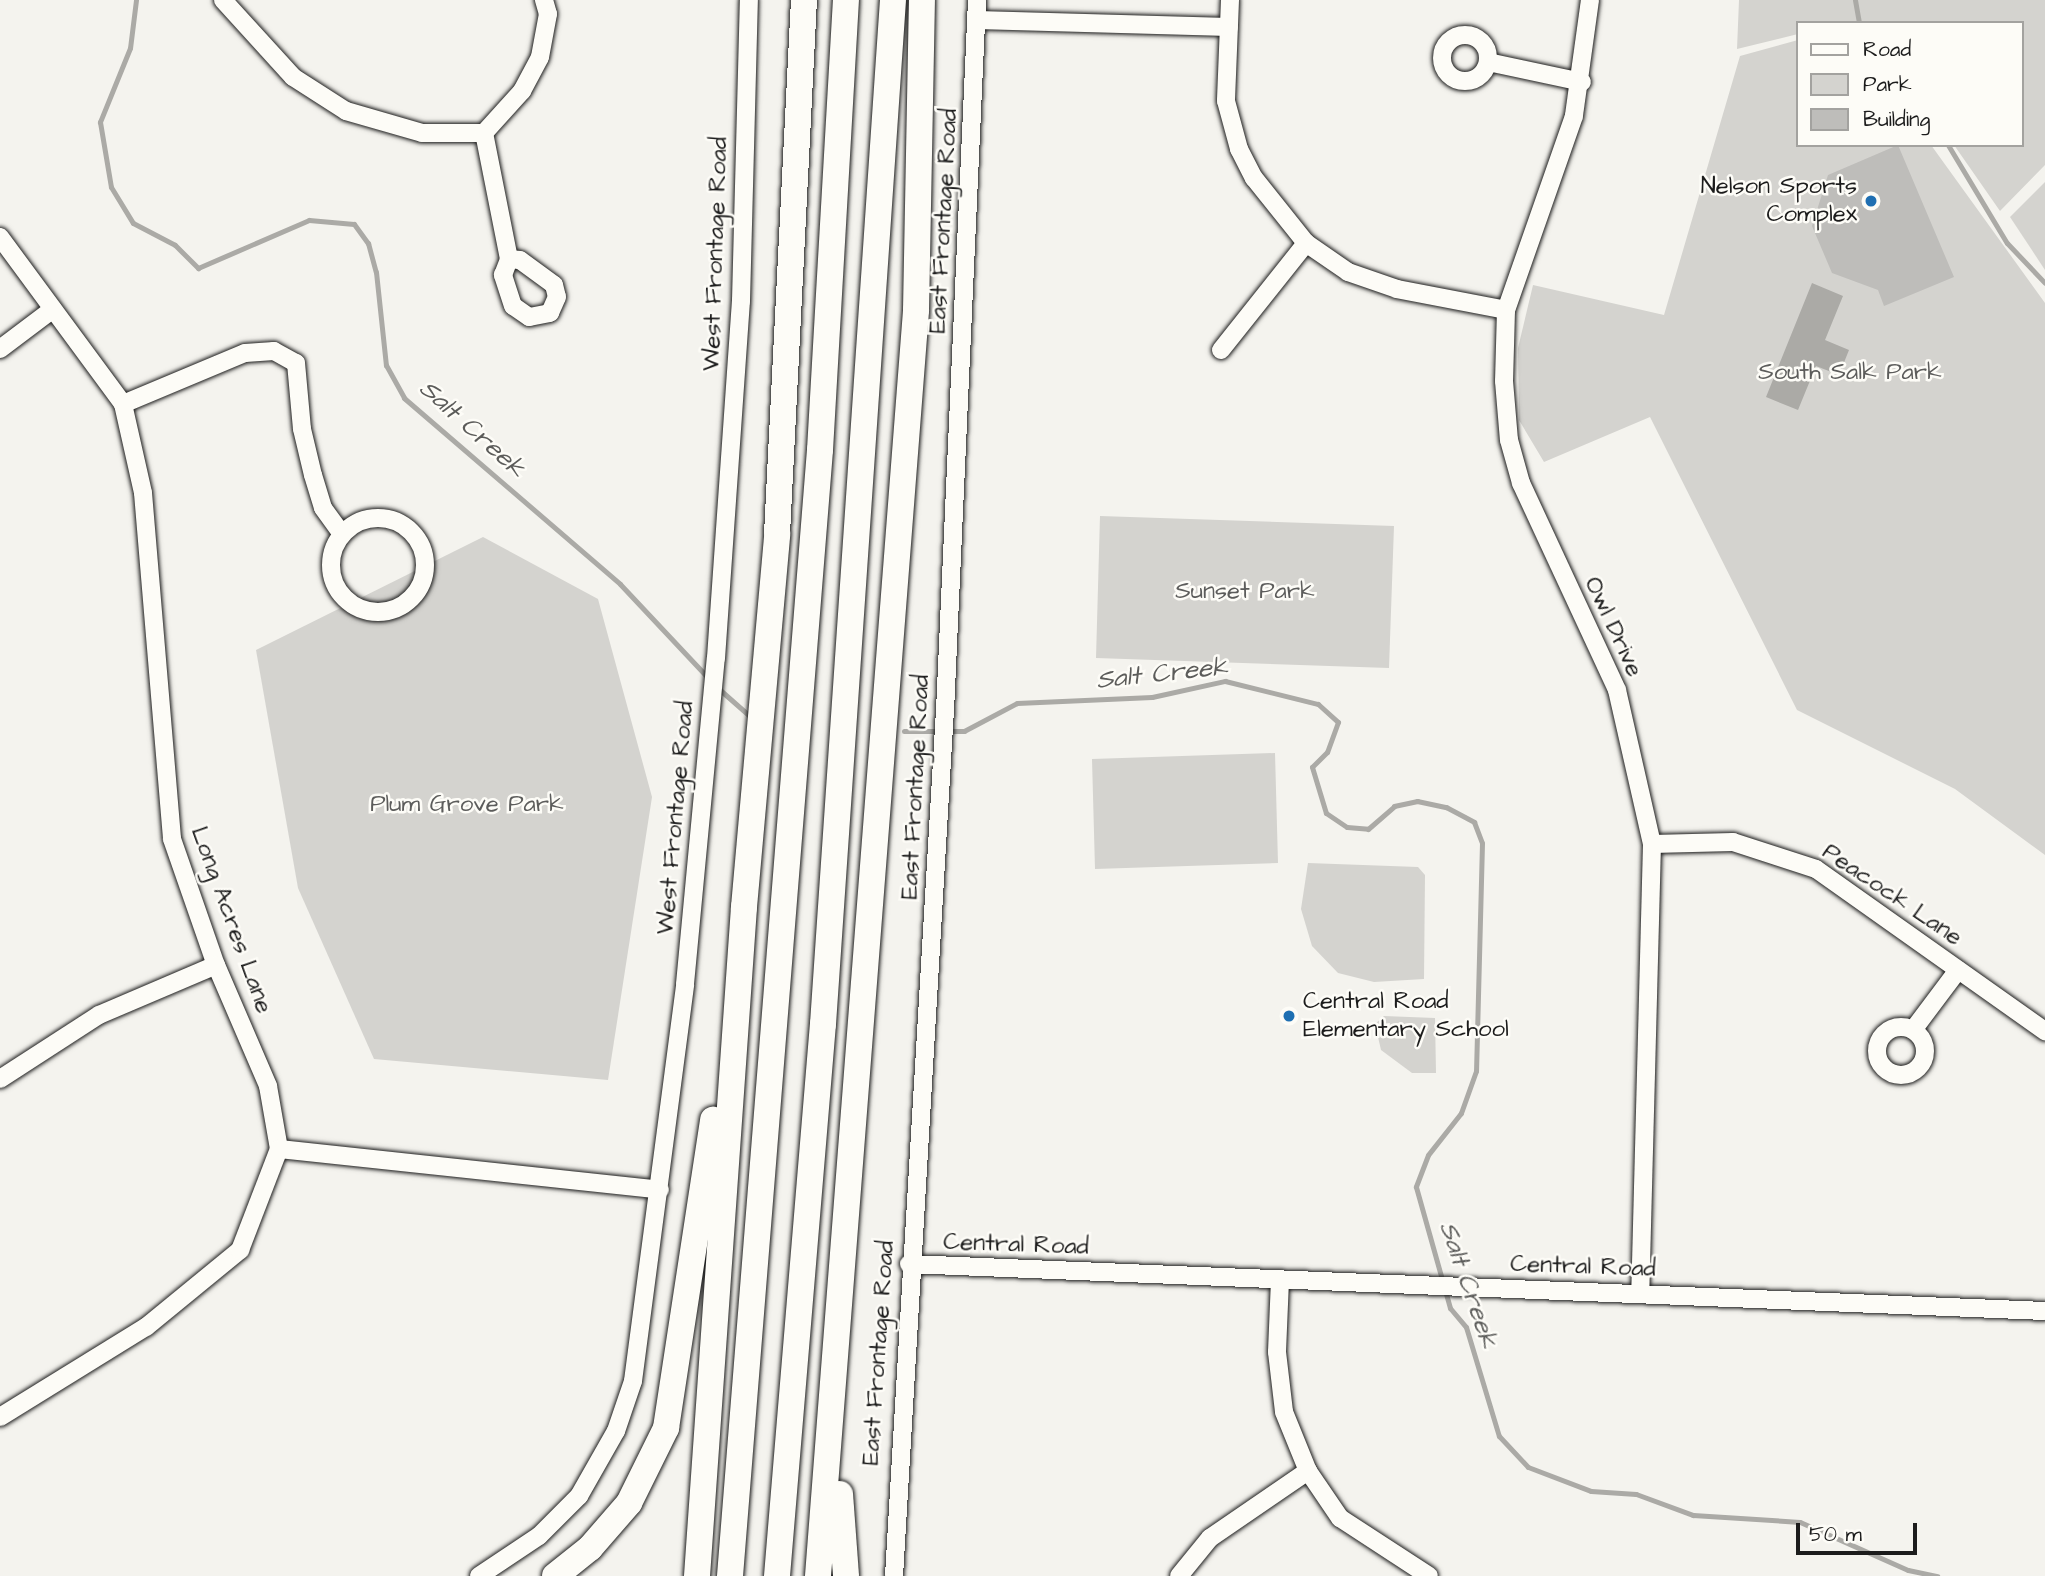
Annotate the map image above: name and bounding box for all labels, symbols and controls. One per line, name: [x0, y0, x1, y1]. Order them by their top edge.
legend: [1797, 21, 2024, 147]
text: Road: [1863, 35, 1911, 64]
text: Park: [1863, 70, 1912, 99]
text: Building: [1863, 105, 1930, 134]
street label: East Frontage Road: [924, 108, 964, 334]
street label: West Frontage Road: [698, 136, 734, 372]
place label: Nelson Sports Complex: [1701, 173, 1857, 229]
marker: Nelson Sports Complex: [1863, 193, 1879, 209]
park label: South Salk Park: [1758, 359, 1942, 387]
water label: Salt Creek: [413, 373, 531, 485]
street label: Owl Drive: [1577, 573, 1649, 681]
park label: Sunset Park: [1175, 578, 1315, 606]
water label: Salt Creek: [1095, 652, 1229, 696]
street label: East Frontage Road: [896, 674, 936, 900]
street label: West Frontage Road: [651, 700, 701, 936]
park label: Plum Grove Park: [370, 791, 564, 819]
street label: Long Acres Lane: [184, 823, 278, 1017]
street label: Peacock Lane: [1817, 838, 1967, 952]
place label: Central Road Elementary School: [1303, 988, 1509, 1044]
marker: Central Road Elementary School: [1281, 1008, 1297, 1024]
water label: Salt Creek: [1432, 1218, 1504, 1352]
street label: Central Road: [943, 1228, 1089, 1262]
street label: East Frontage Road: [857, 1240, 901, 1466]
street label: Central Road: [1510, 1250, 1656, 1284]
scale bar: [1800, 1510, 1921, 1554]
text: 50 m: [1809, 1520, 1862, 1549]

